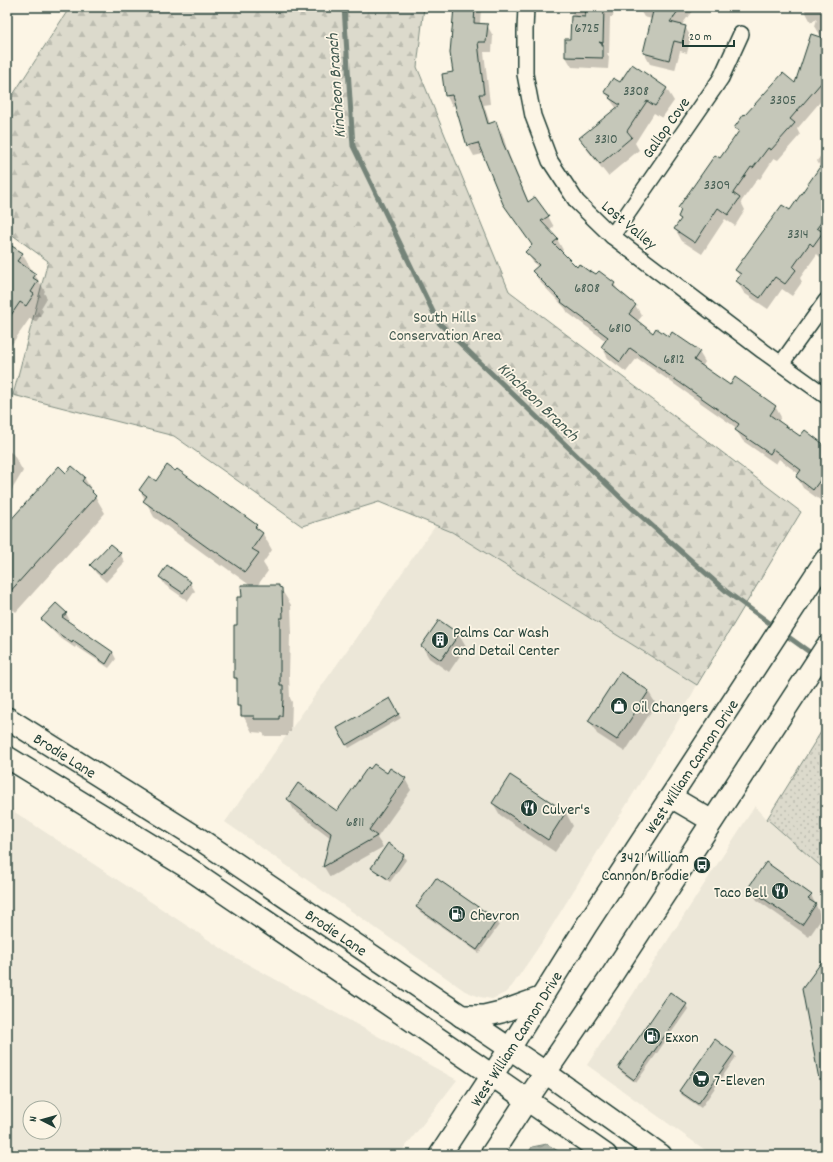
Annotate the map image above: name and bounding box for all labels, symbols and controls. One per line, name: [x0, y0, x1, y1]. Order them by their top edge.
house number: 6725: [575, 19, 599, 39]
scale bar: [683, 22, 734, 48]
text: 20 m: [689, 29, 712, 46]
water label: Kincheon Branch: [322, 31, 354, 139]
house number: 3308: [623, 82, 649, 102]
house number: 3305: [770, 91, 796, 111]
street label: Gallop Cove: [638, 93, 697, 164]
house number: 3310: [594, 130, 618, 150]
house number: 3309: [704, 176, 730, 196]
street label: Lost Valley: [596, 196, 662, 256]
house number: 3314: [787, 225, 809, 245]
house number: 6808: [574, 279, 600, 299]
park label: South Hills Conservation Area: [389, 307, 502, 348]
house number: 6810: [608, 319, 632, 339]
house number: 6812: [663, 350, 685, 370]
water label: Kincheon Branch: [491, 358, 584, 449]
place label: Palms Car Wash and Detail Center: [453, 622, 559, 663]
building icon: Palms Car Wash and Detail Center: [430, 630, 450, 650]
street label: West William Cannon Drive: [640, 695, 745, 839]
shop icon: Oil Changers: [609, 696, 629, 716]
place label: Oil Changers: [632, 697, 709, 720]
street label: Brodie Lane: [28, 728, 100, 785]
restaurant icon: Culver's: [519, 798, 539, 818]
place label: Culver's: [542, 799, 590, 822]
house number: 6811: [346, 813, 364, 833]
place label: 3421 William Cannon/Brodie: [602, 847, 689, 888]
bus stop icon: 3421 William Cannon/Brodie: [692, 855, 712, 875]
restaurant icon: Taco Bell: [770, 881, 790, 901]
place label: Taco Bell: [714, 882, 767, 905]
fuel station icon: Chevron: [447, 904, 467, 924]
street label: Brodie Lane: [300, 905, 371, 963]
place label: Chevron: [470, 905, 519, 928]
street label: West William Cannon Drive: [466, 967, 569, 1112]
fuel station icon: Exxon: [642, 1026, 662, 1046]
place label: Exxon: [665, 1027, 699, 1050]
supermarket icon: 7-Eleven: [691, 1069, 711, 1089]
place label: 7-Eleven: [714, 1070, 765, 1093]
north arrow: [22, 1100, 62, 1140]
text: N: [26, 1115, 42, 1123]

